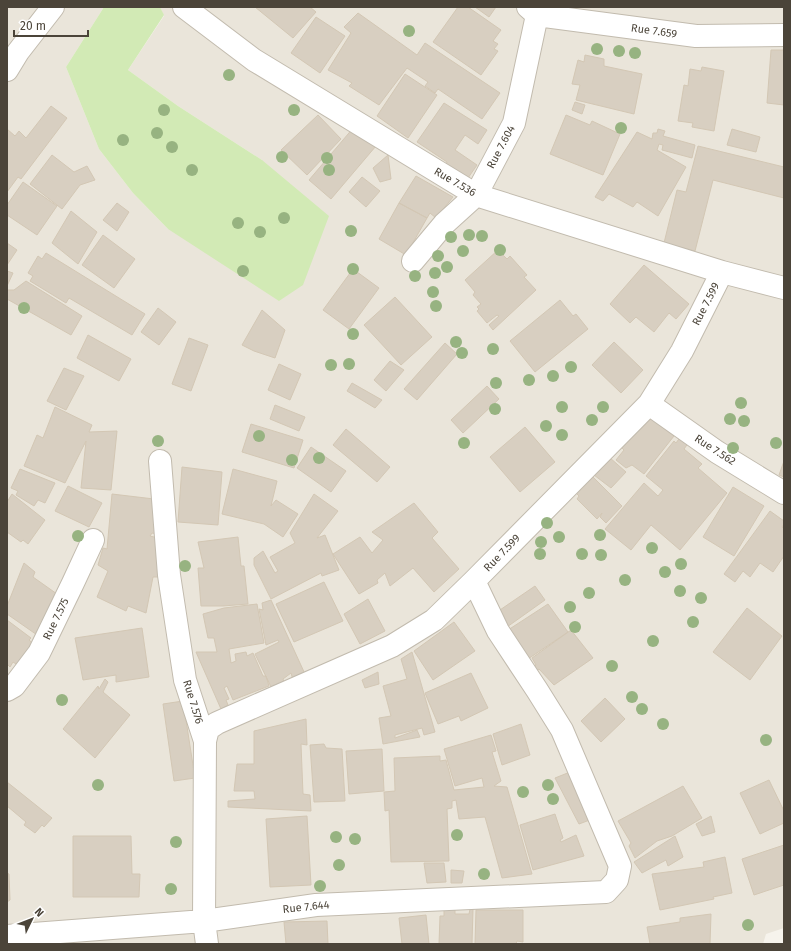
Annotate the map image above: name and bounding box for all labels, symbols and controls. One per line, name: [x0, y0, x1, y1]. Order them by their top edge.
scale bar: [14, 12, 88, 38]
text: 20 m: [20, 19, 46, 33]
street label: Rue 7.659: [630, 21, 678, 41]
street label: Rue 7.604: [484, 123, 518, 171]
street label: Rue 7.536: [432, 165, 478, 199]
street label: Rue 7.599: [690, 280, 722, 328]
street label: Rue 7.562: [692, 432, 738, 468]
street label: Rue 7.599: [481, 532, 523, 574]
street label: Rue 7.575: [40, 595, 72, 642]
street label: Rue 7.576: [180, 678, 206, 726]
street label: Rue 7.644: [282, 898, 330, 916]
north arrow: [12, 899, 52, 939]
text: N: [32, 905, 46, 920]

